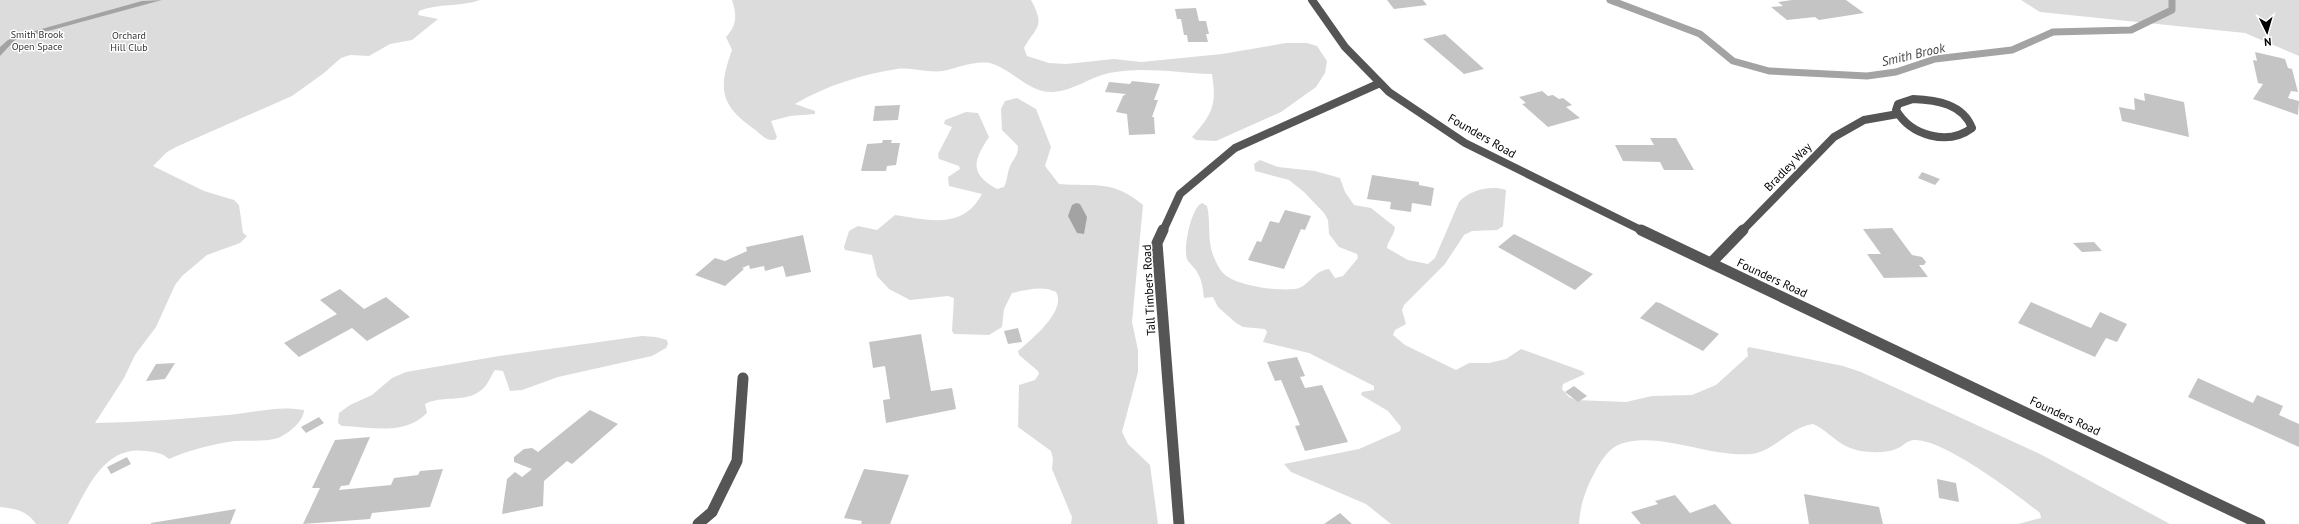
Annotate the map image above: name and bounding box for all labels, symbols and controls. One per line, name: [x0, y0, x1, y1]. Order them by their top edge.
north arrow: [2247, 12, 2287, 52]
park label: Smith Brook Open Space: [11, 28, 63, 53]
park label: Orchard Hill Club: [110, 29, 148, 54]
text: N: [2264, 35, 2272, 49]
water label: Smith Brook: [1880, 39, 1948, 70]
street label: Founders Road: [1446, 110, 1519, 161]
street label: Bradley Way: [1761, 139, 1815, 194]
street label: Tall Timbers Road: [1139, 244, 1158, 336]
street label: Founders Road: [1735, 255, 1810, 300]
street label: Founders Road: [2028, 393, 2103, 438]

